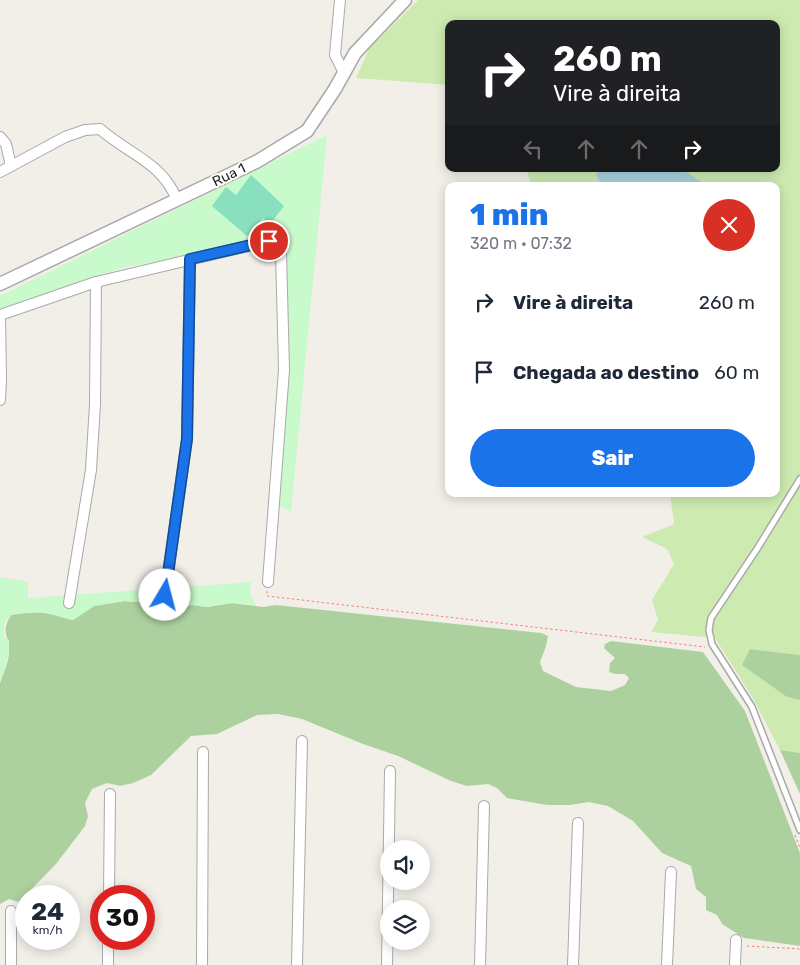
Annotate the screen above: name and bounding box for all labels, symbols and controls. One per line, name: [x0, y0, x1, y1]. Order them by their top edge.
text: 260 m: [553, 38, 662, 80]
icon: right: [470, 40, 535, 105]
text: Vire à direita: [553, 80, 681, 107]
icon: left: [519, 135, 547, 163]
icon: ahead: [572, 135, 600, 163]
icon: ahead: [625, 135, 653, 163]
icon: right: [678, 135, 706, 163]
street label: Rua 1: [210, 160, 248, 190]
text: 1 min: [470, 197, 548, 233]
button: close: [703, 199, 755, 251]
pin: [248, 220, 290, 262]
icon: arrive: [255, 227, 283, 255]
text: 320 m · 07:32: [470, 234, 572, 253]
icon: right: [470, 288, 498, 316]
text: Vire à direita: [513, 291, 633, 314]
text: 260 m: [699, 291, 755, 314]
icon: arrive: [470, 358, 498, 386]
text: Chegada ao destino: [513, 361, 699, 384]
text: 60 m: [714, 361, 759, 384]
button: Sair: [470, 429, 755, 487]
position arrow: [138, 568, 190, 620]
map controls: [380, 840, 430, 950]
button: sound: [380, 840, 430, 890]
speed limit sign: 30: [90, 885, 155, 950]
text: 24: [31, 897, 64, 926]
button: layers: [380, 900, 430, 950]
text: km/h: [33, 923, 62, 937]

